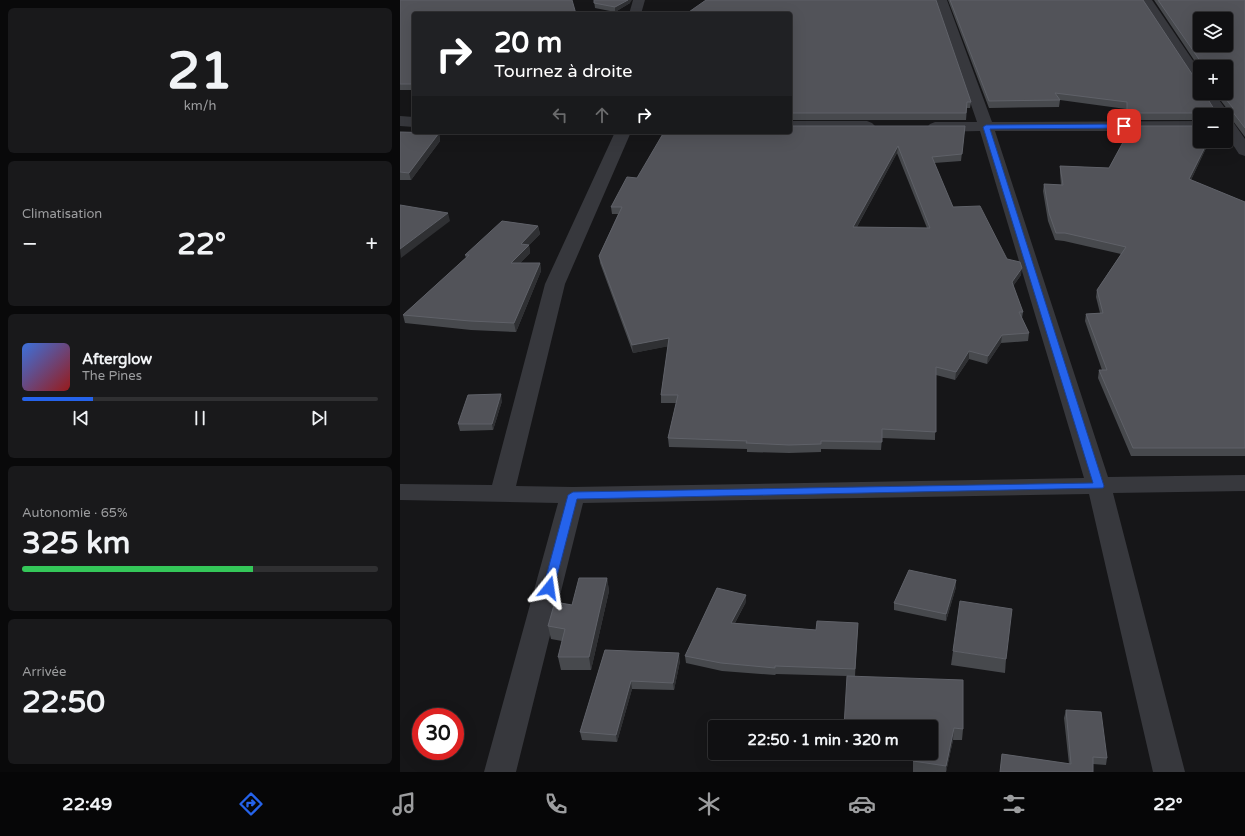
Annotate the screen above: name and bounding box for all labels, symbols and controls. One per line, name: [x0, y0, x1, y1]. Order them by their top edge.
map controls: [1193, 12, 1233, 148]
button: layers: [1193, 12, 1233, 52]
text: 20 m: [494, 26, 562, 60]
icon: right: [428, 28, 480, 80]
text: 21: [167, 40, 233, 103]
text: Tournez à droite: [494, 60, 633, 82]
button: +: [1193, 60, 1233, 100]
text: km/h: [184, 98, 216, 114]
icon: left: [549, 104, 571, 126]
icon: ahead: [591, 104, 613, 126]
icon: right: [633, 104, 655, 126]
button: −: [1193, 108, 1233, 148]
pin: [1107, 109, 1141, 143]
icon: arrive: [1113, 115, 1135, 137]
text: Climatisation: [22, 206, 102, 222]
text: 22°: [177, 226, 226, 263]
text: −: [22, 231, 38, 257]
text: +: [366, 231, 378, 257]
text: Afterglow: [82, 350, 152, 368]
text: The Pines: [82, 368, 142, 384]
icon: previous: [70, 407, 92, 429]
icon: pause: [189, 407, 211, 429]
icon: next: [308, 407, 330, 429]
text: Autonomie · 65%: [22, 505, 128, 521]
text: 325 km: [22, 525, 130, 562]
position arrow: [528, 567, 570, 609]
text: Arrivée: [22, 664, 66, 680]
text: 22:50: [22, 684, 105, 721]
speed limit sign: 30: [412, 708, 464, 760]
text: 22:50 · 1 min · 320 m: [748, 731, 898, 749]
icon: directions: [237, 790, 265, 818]
icon: music: [390, 790, 418, 818]
icon: phone: [542, 790, 570, 818]
icon: climate: [695, 790, 723, 818]
icon: car: [848, 790, 876, 818]
icon: filters: [1000, 790, 1028, 818]
text: 22:49: [62, 793, 112, 815]
text: 22°: [1153, 793, 1183, 815]

